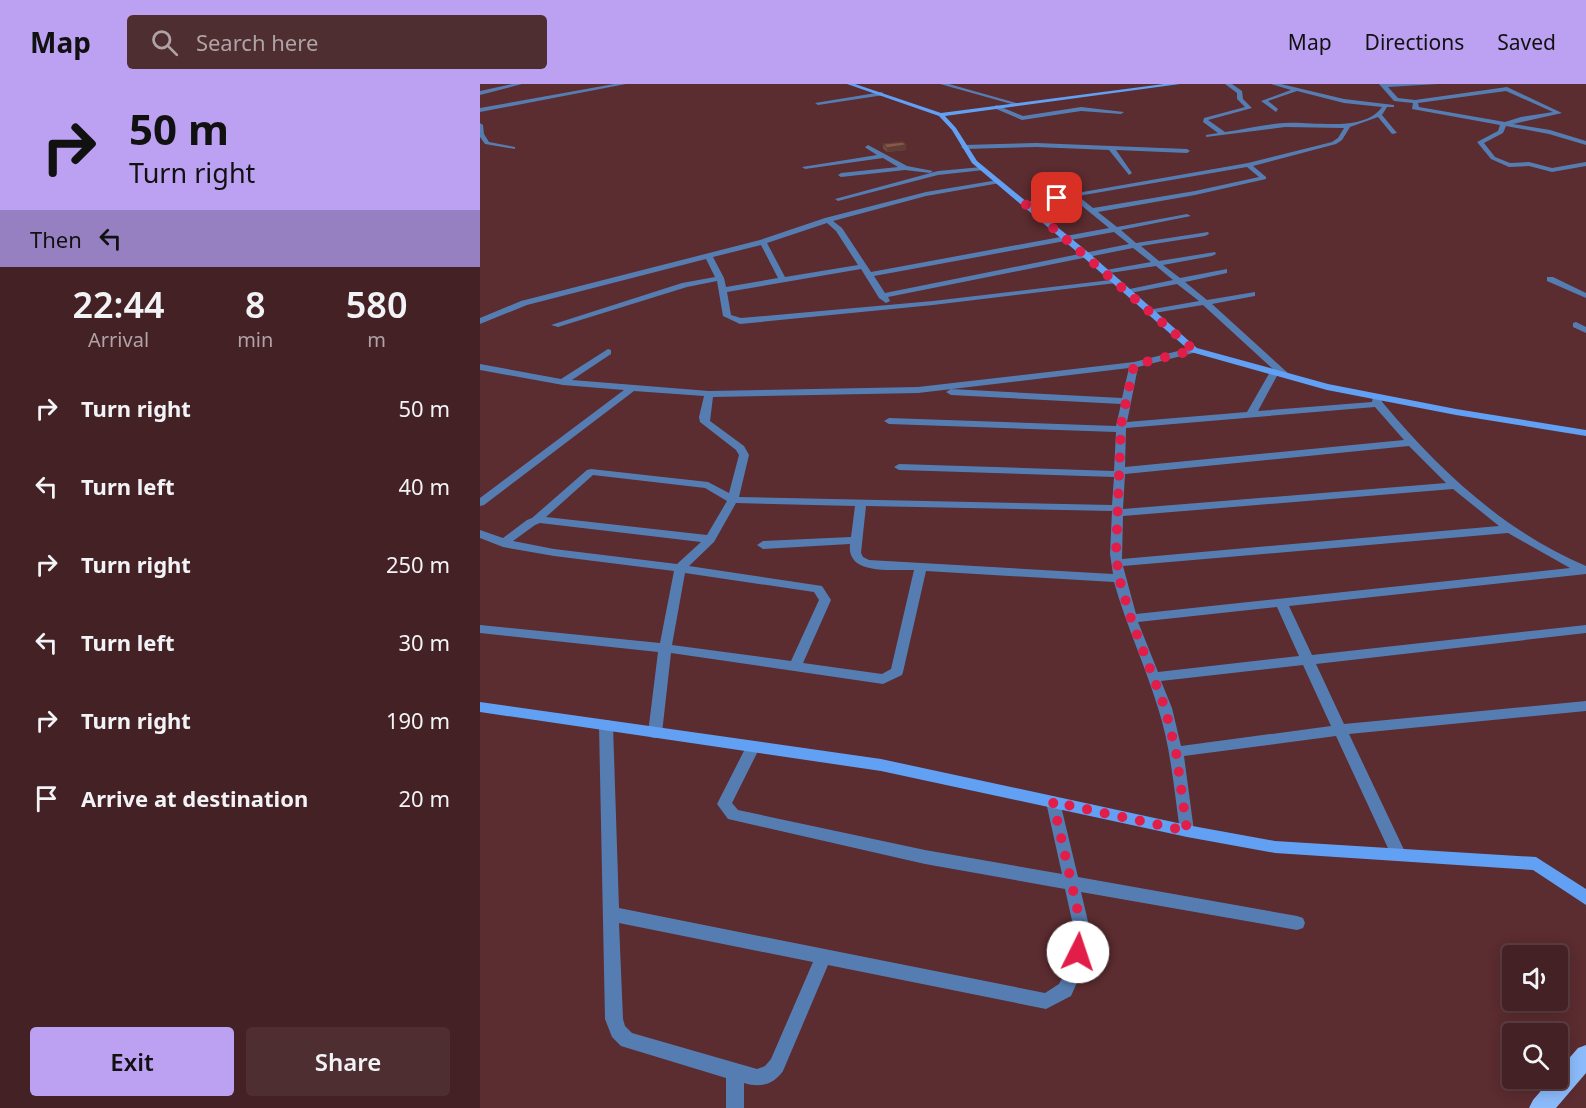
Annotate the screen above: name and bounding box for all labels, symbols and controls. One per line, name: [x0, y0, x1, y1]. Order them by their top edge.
search box: [127, 15, 547, 69]
text: Map: [30, 23, 91, 61]
icon: search: [148, 26, 181, 59]
text: Search here: [196, 27, 318, 57]
text: Map: [1288, 28, 1332, 56]
text: Directions: [1365, 28, 1464, 56]
text: Saved: [1497, 28, 1556, 56]
text: 50 m: [129, 100, 229, 157]
icon: right: [30, 108, 108, 186]
text: Turn right: [129, 154, 255, 191]
pin: [1031, 172, 1082, 223]
icon: arrive: [1040, 181, 1073, 214]
icon: left: [94, 222, 127, 255]
text: Then: [30, 224, 82, 254]
text: 22:44: [72, 280, 165, 329]
text: 8: [245, 280, 266, 329]
text: 580: [346, 280, 408, 329]
text: Arrival: [88, 326, 149, 353]
text: min: [237, 326, 273, 353]
text: m: [367, 326, 386, 353]
icon: right: [30, 392, 63, 425]
text: Turn right: [81, 393, 191, 423]
text: 50 m: [399, 393, 450, 423]
icon: left: [30, 470, 63, 503]
text: Turn left: [81, 471, 175, 501]
text: 40 m: [399, 471, 450, 501]
icon: right: [30, 548, 63, 581]
text: Turn right: [81, 549, 191, 579]
text: 250 m: [386, 549, 450, 579]
icon: left: [30, 626, 63, 659]
text: Turn left: [81, 627, 175, 657]
text: 30 m: [399, 627, 450, 657]
icon: right: [30, 704, 63, 737]
text: Turn right: [81, 705, 191, 735]
text: 190 m: [386, 705, 450, 735]
icon: arrive: [30, 782, 63, 815]
text: Arrive at destination: [81, 783, 308, 813]
text: 20 m: [399, 783, 450, 813]
position arrow: [1046, 920, 1110, 984]
map controls: [1502, 945, 1568, 1089]
button: sound: [1502, 945, 1568, 1011]
button: search: [1502, 1023, 1568, 1089]
button: Exit: [30, 1027, 234, 1096]
button: Share: [246, 1027, 450, 1096]

